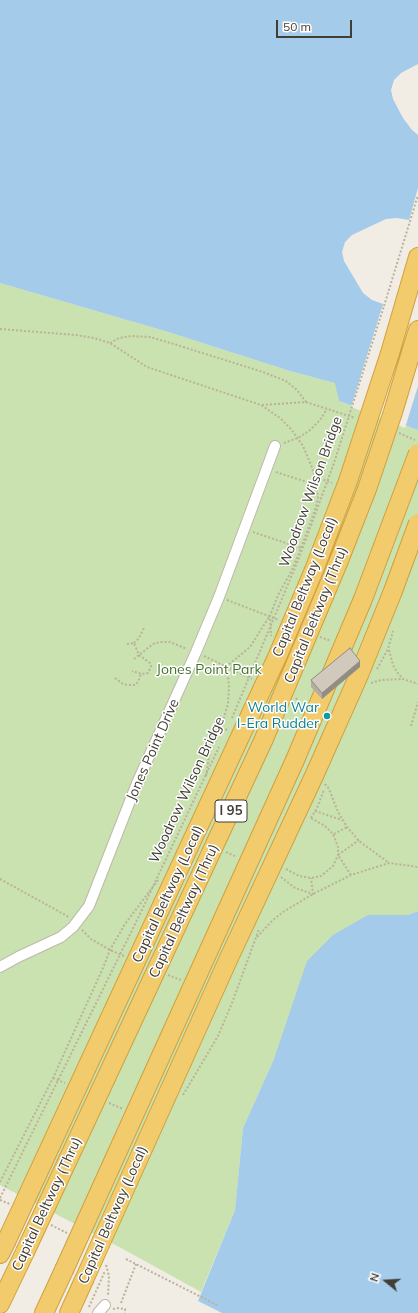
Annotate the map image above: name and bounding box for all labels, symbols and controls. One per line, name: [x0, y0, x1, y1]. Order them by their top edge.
scale bar: [278, 12, 354, 38]
text: 50 m: [283, 19, 311, 34]
street label: Woodrow Wilson Bridge: [276, 414, 346, 570]
street label: Capital Beltway (Local): [269, 514, 341, 660]
street label: Capital Beltway (Thru): [281, 544, 351, 686]
park label: Jones Point Park: [156, 662, 262, 678]
street label: Jones Point Drive: [123, 696, 183, 804]
place label: World War I-Era Rudder: [237, 700, 319, 732]
marker: World War I-Era Rudder: [322, 711, 332, 721]
street label: Woodrow Wilson Bridge: [146, 714, 228, 866]
road number: I 95: [215, 800, 247, 822]
street label: Capital Beltway (Local): [129, 823, 207, 965]
street label: Capital Beltway (Thru): [146, 841, 222, 981]
street label: Capital Beltway (Thru): [9, 1134, 85, 1274]
street label: Capital Beltway (Local): [75, 1143, 151, 1287]
north arrow: [366, 1261, 406, 1301]
text: N: [367, 1271, 383, 1283]

